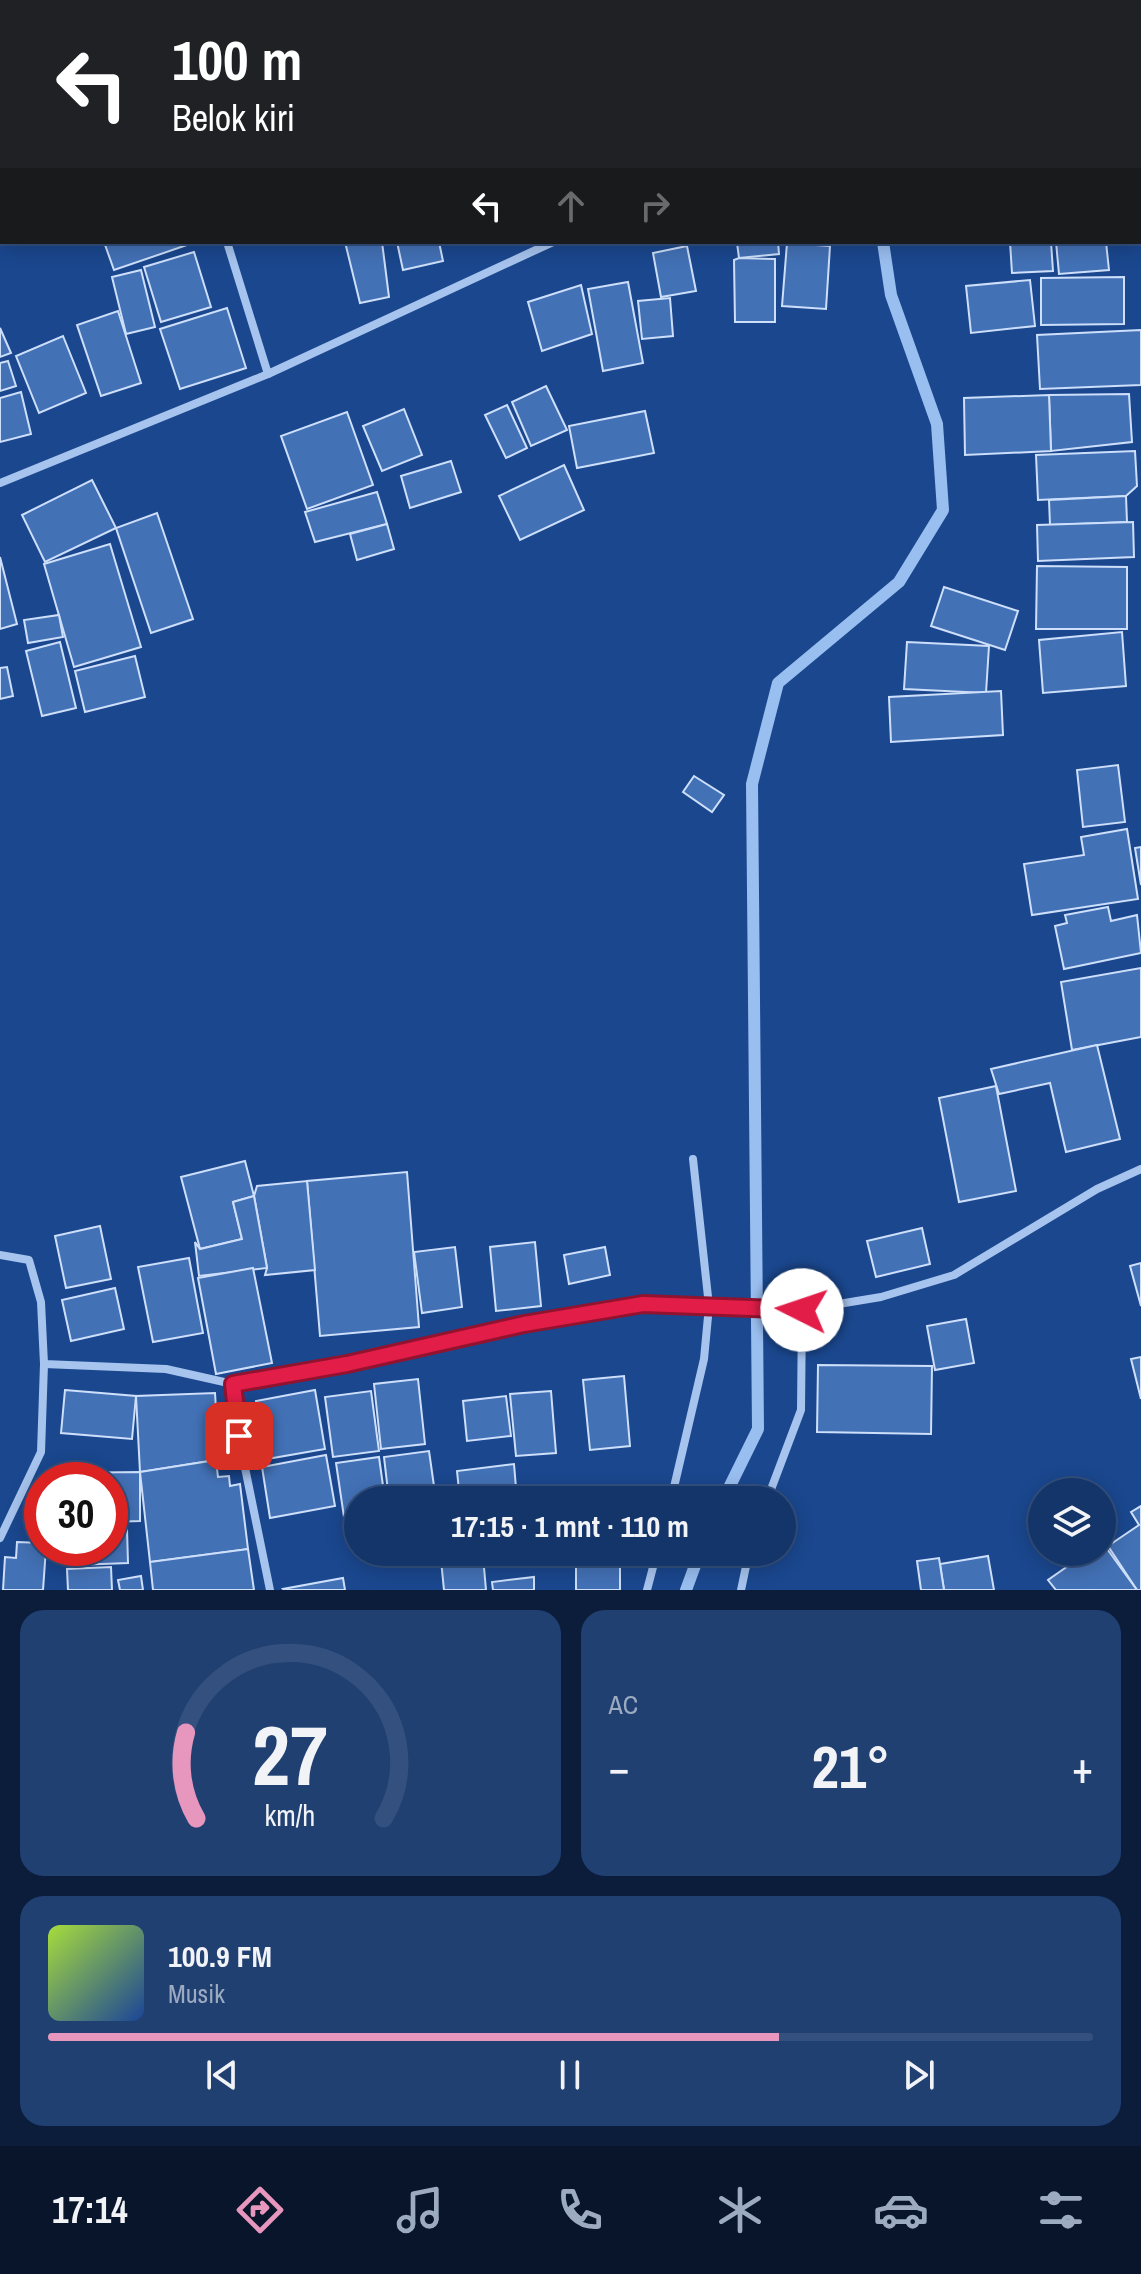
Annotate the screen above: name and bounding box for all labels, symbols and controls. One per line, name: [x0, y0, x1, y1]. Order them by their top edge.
text: 100 m: [172, 22, 302, 97]
icon: left: [40, 32, 144, 136]
text: Belok kiri: [172, 94, 295, 142]
icon: left: [465, 184, 509, 228]
icon: ahead: [549, 184, 593, 228]
icon: right: [633, 184, 677, 228]
position arrow: [760, 1268, 844, 1352]
pin: [205, 1402, 273, 1470]
icon: arrive: [217, 1414, 261, 1458]
speed limit sign: 30: [24, 1462, 128, 1566]
map controls: [1028, 1478, 1116, 1566]
button: layers: [1028, 1478, 1116, 1566]
text: 17:15 · 1 mnt · 110 m: [451, 1506, 689, 1546]
text: AC: [609, 1687, 638, 1722]
text: 27: [252, 1699, 328, 1811]
text: 21°: [811, 1726, 890, 1807]
text: −: [609, 1737, 630, 1797]
text: +: [1072, 1737, 1093, 1797]
text: km/h: [265, 1796, 316, 1835]
text: 100.9 FM: [168, 1936, 272, 1976]
text: Musik: [168, 1976, 225, 2011]
icon: previous: [200, 2053, 244, 2097]
icon: pause: [548, 2053, 592, 2097]
icon: next: [897, 2053, 941, 2097]
icon: directions: [232, 2182, 288, 2238]
icon: music: [392, 2182, 448, 2238]
icon: phone: [552, 2182, 608, 2238]
icon: climate: [712, 2182, 768, 2238]
icon: car: [873, 2182, 929, 2238]
icon: filters: [1033, 2182, 1089, 2238]
text: 17:14: [52, 2186, 128, 2234]

